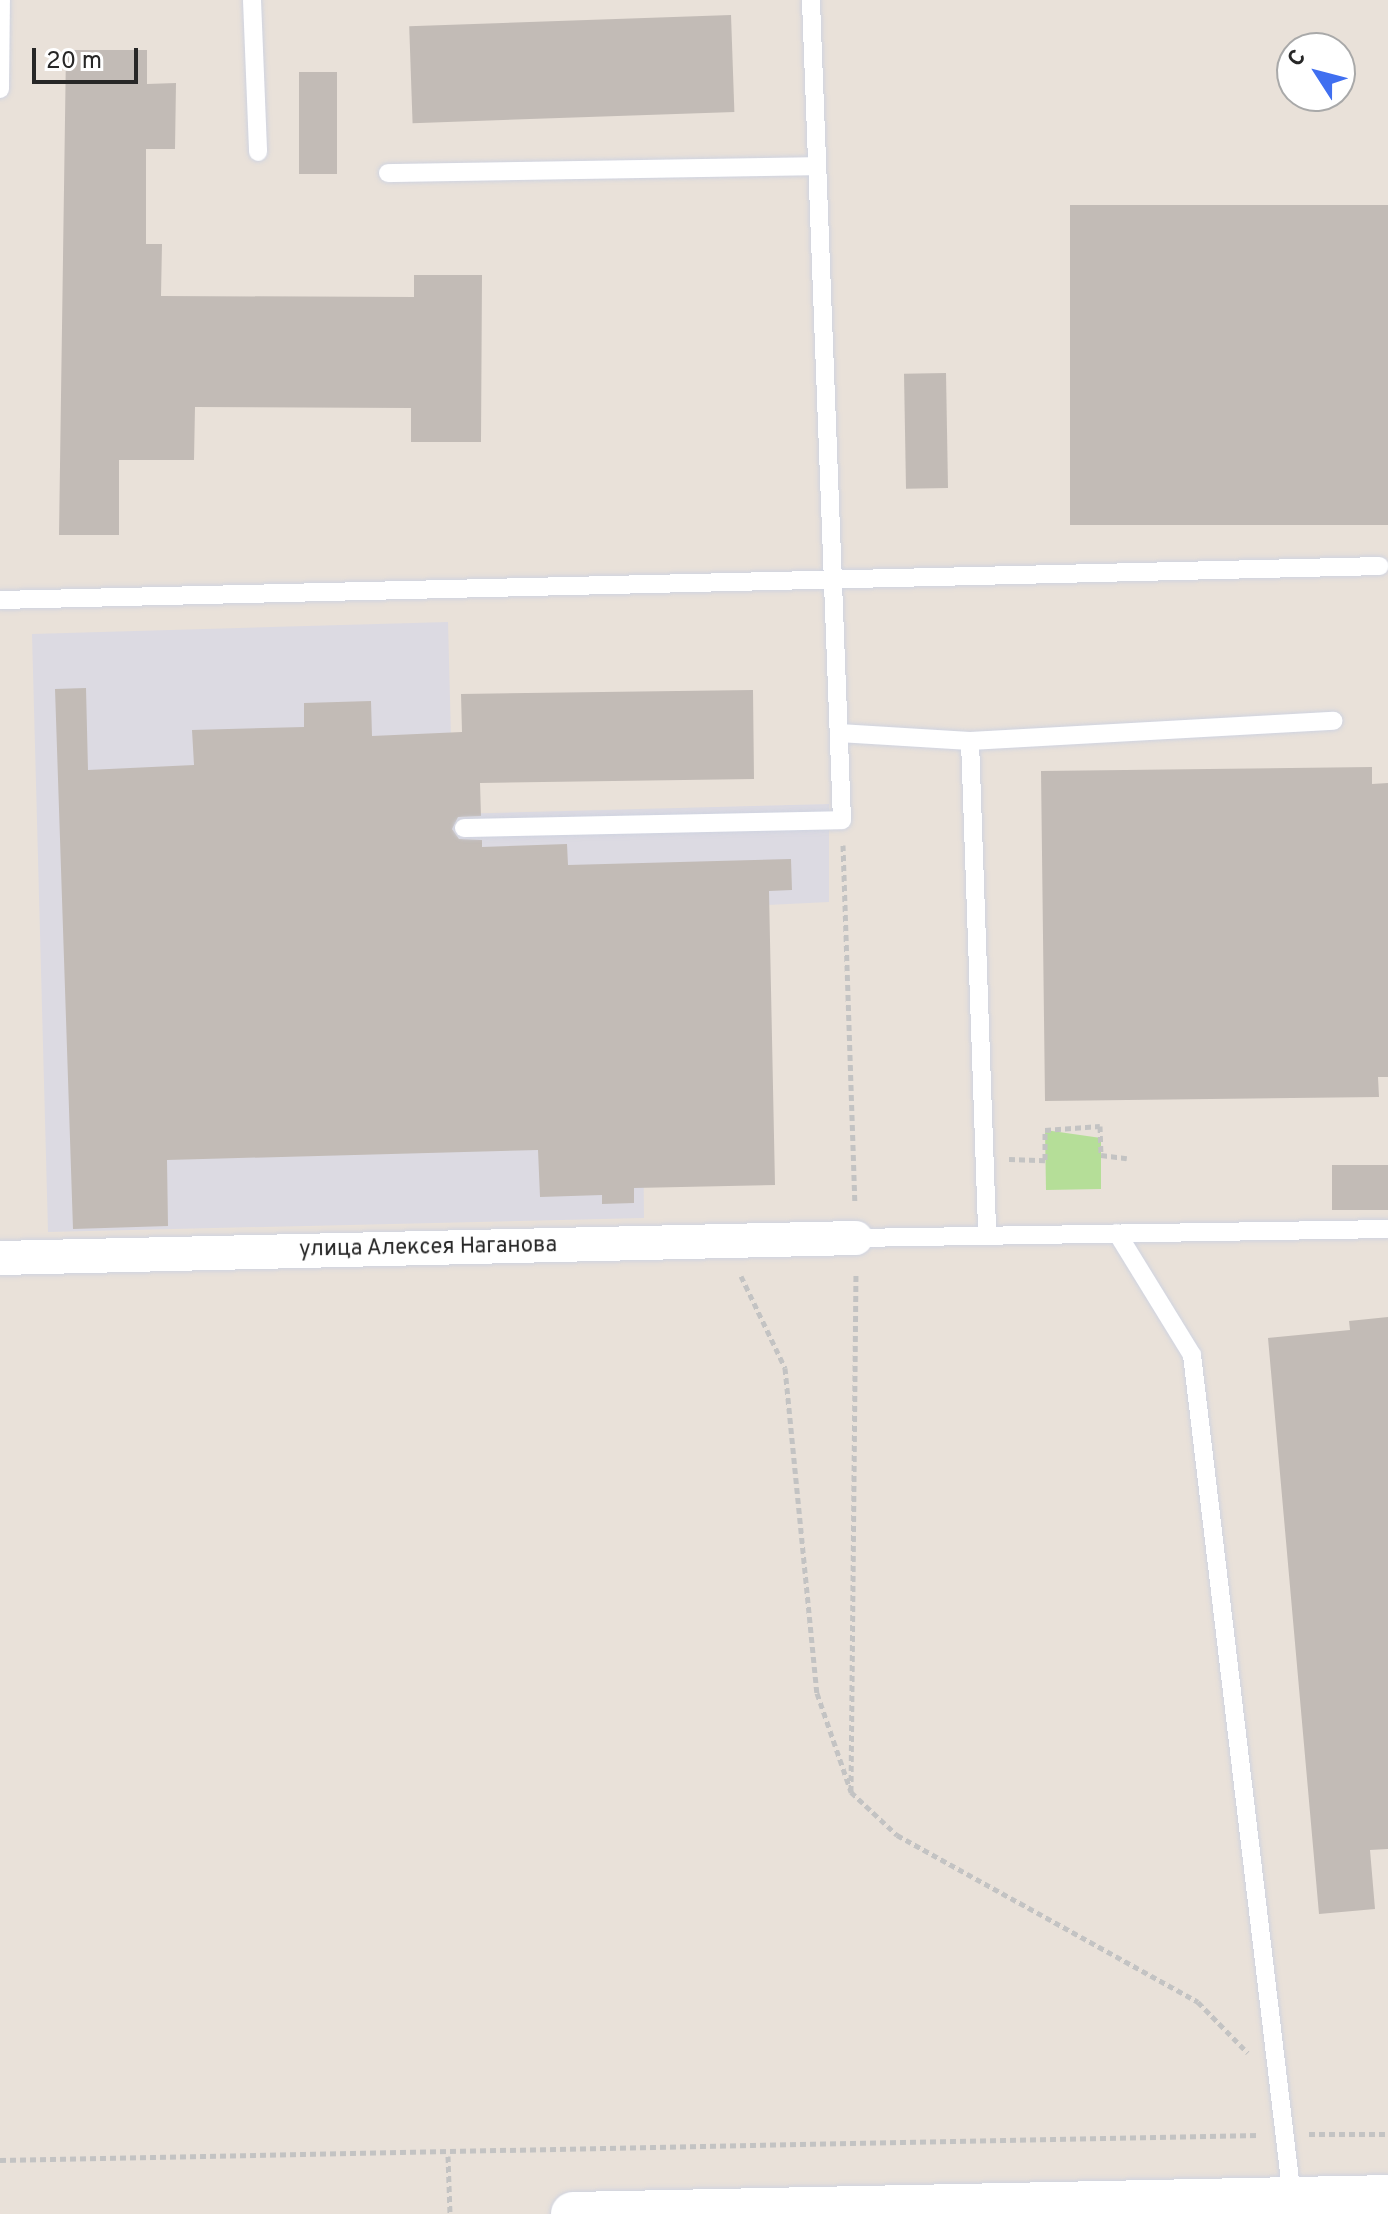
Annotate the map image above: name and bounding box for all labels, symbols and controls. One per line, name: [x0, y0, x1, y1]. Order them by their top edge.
scale bar: [36, 32, 142, 82]
north arrow: [1276, 32, 1356, 112]
text: С: [1283, 45, 1313, 72]
text: 20 m: [46, 47, 102, 77]
street label: улица Алексея Наганова: [298, 1233, 558, 1263]

